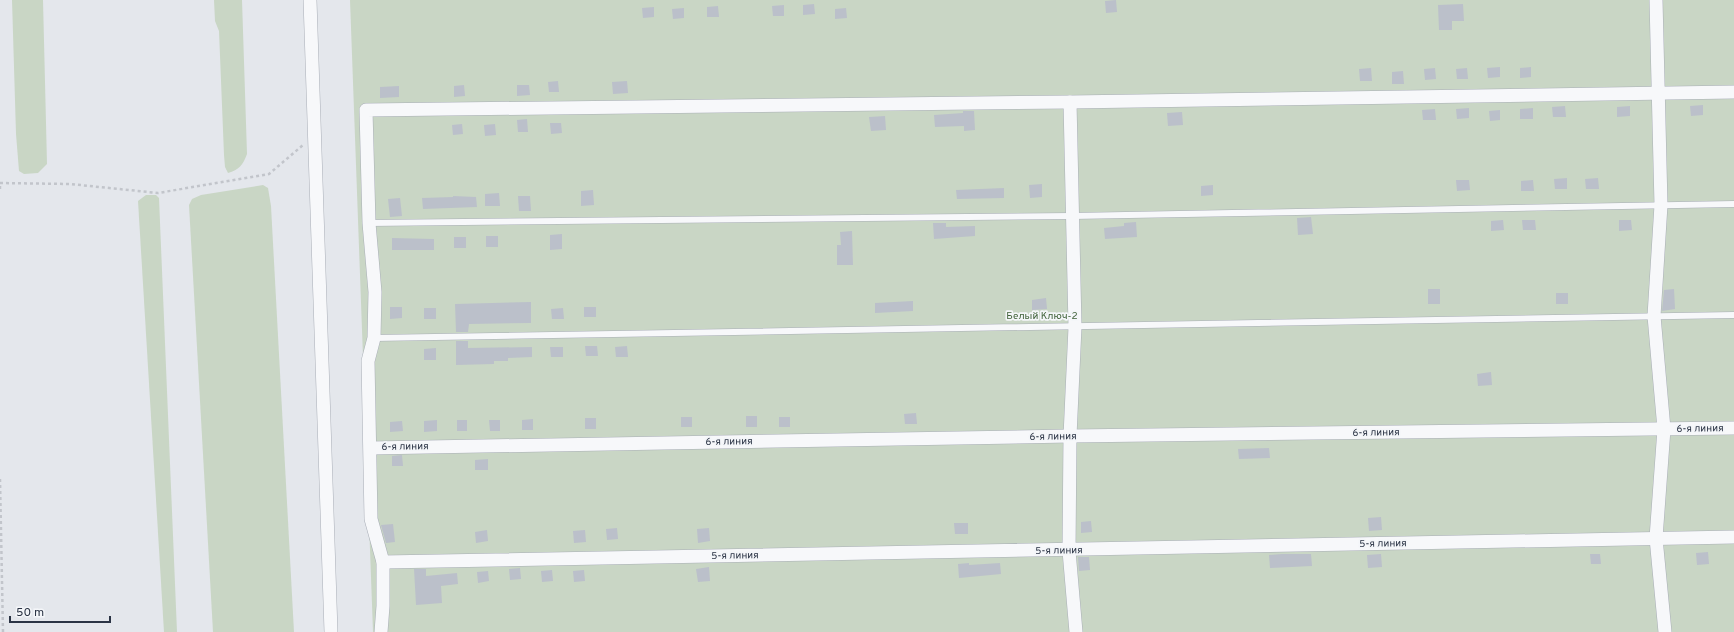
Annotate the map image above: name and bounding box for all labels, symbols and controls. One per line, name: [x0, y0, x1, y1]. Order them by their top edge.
park label: Белый Ключ-2: [1006, 310, 1078, 323]
street label: 6-я линия: [1676, 422, 1724, 436]
street label: 6-я линия: [1352, 426, 1400, 440]
street label: 6-я линия: [1029, 430, 1077, 444]
street label: 6-я линия: [705, 435, 753, 449]
street label: 6-я линия: [381, 440, 429, 454]
street label: 5-я линия: [1359, 537, 1407, 551]
street label: 5-я линия: [1035, 544, 1083, 558]
street label: 5-я линия: [711, 549, 759, 563]
scale bar: [10, 598, 110, 624]
text: 50 m: [16, 605, 44, 621]

